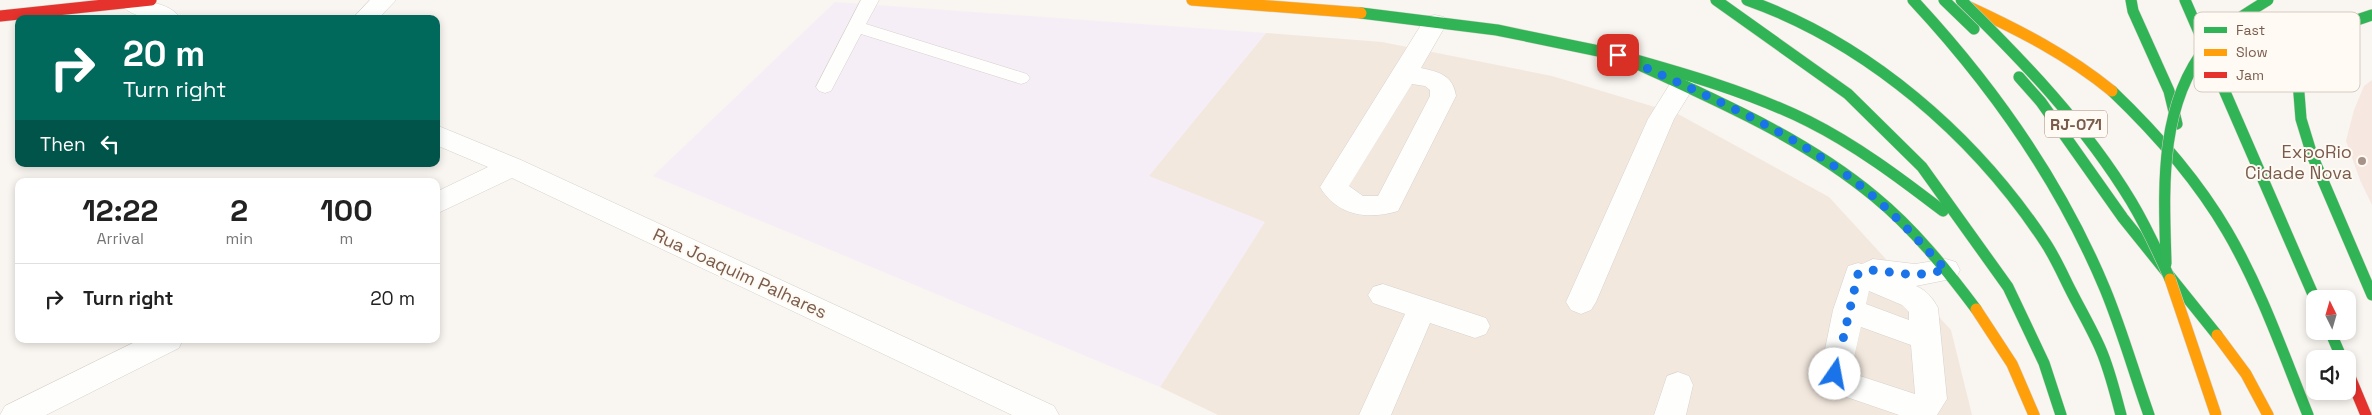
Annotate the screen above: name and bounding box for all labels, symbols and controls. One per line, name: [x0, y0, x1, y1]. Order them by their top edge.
legend: [2194, 12, 2360, 92]
text: Fast: [2236, 21, 2265, 39]
text: 20 m: [123, 32, 205, 76]
pin: [1597, 34, 1639, 76]
icon: right: [40, 35, 105, 100]
icon: arrive: [1604, 41, 1632, 69]
text: Slow: [2236, 43, 2268, 61]
text: Jam: [2236, 66, 2264, 84]
text: Turn right: [123, 75, 226, 103]
road number: RJ-071: [2045, 110, 2107, 138]
icon: left: [96, 130, 124, 158]
text: Then: [40, 132, 86, 157]
place label: ExpoRio Cidade Nova: [2245, 140, 2352, 184]
marker: ExpoRio Cidade Nova: [2356, 155, 2368, 167]
text: 12:22: [82, 191, 158, 230]
text: 2: [230, 191, 248, 230]
text: 100: [320, 191, 373, 230]
street label: Rua Joaquim Palhares: [649, 223, 831, 323]
text: Arrival: [96, 228, 144, 249]
text: min: [226, 228, 253, 249]
text: m: [340, 228, 353, 249]
icon: right: [40, 285, 68, 313]
text: Turn right: [83, 286, 173, 311]
text: 20 m: [370, 286, 415, 311]
north arrow: [2306, 290, 2356, 340]
map controls: [2306, 290, 2356, 400]
position arrow: [1808, 347, 1860, 399]
button: sound: [2306, 350, 2356, 400]

